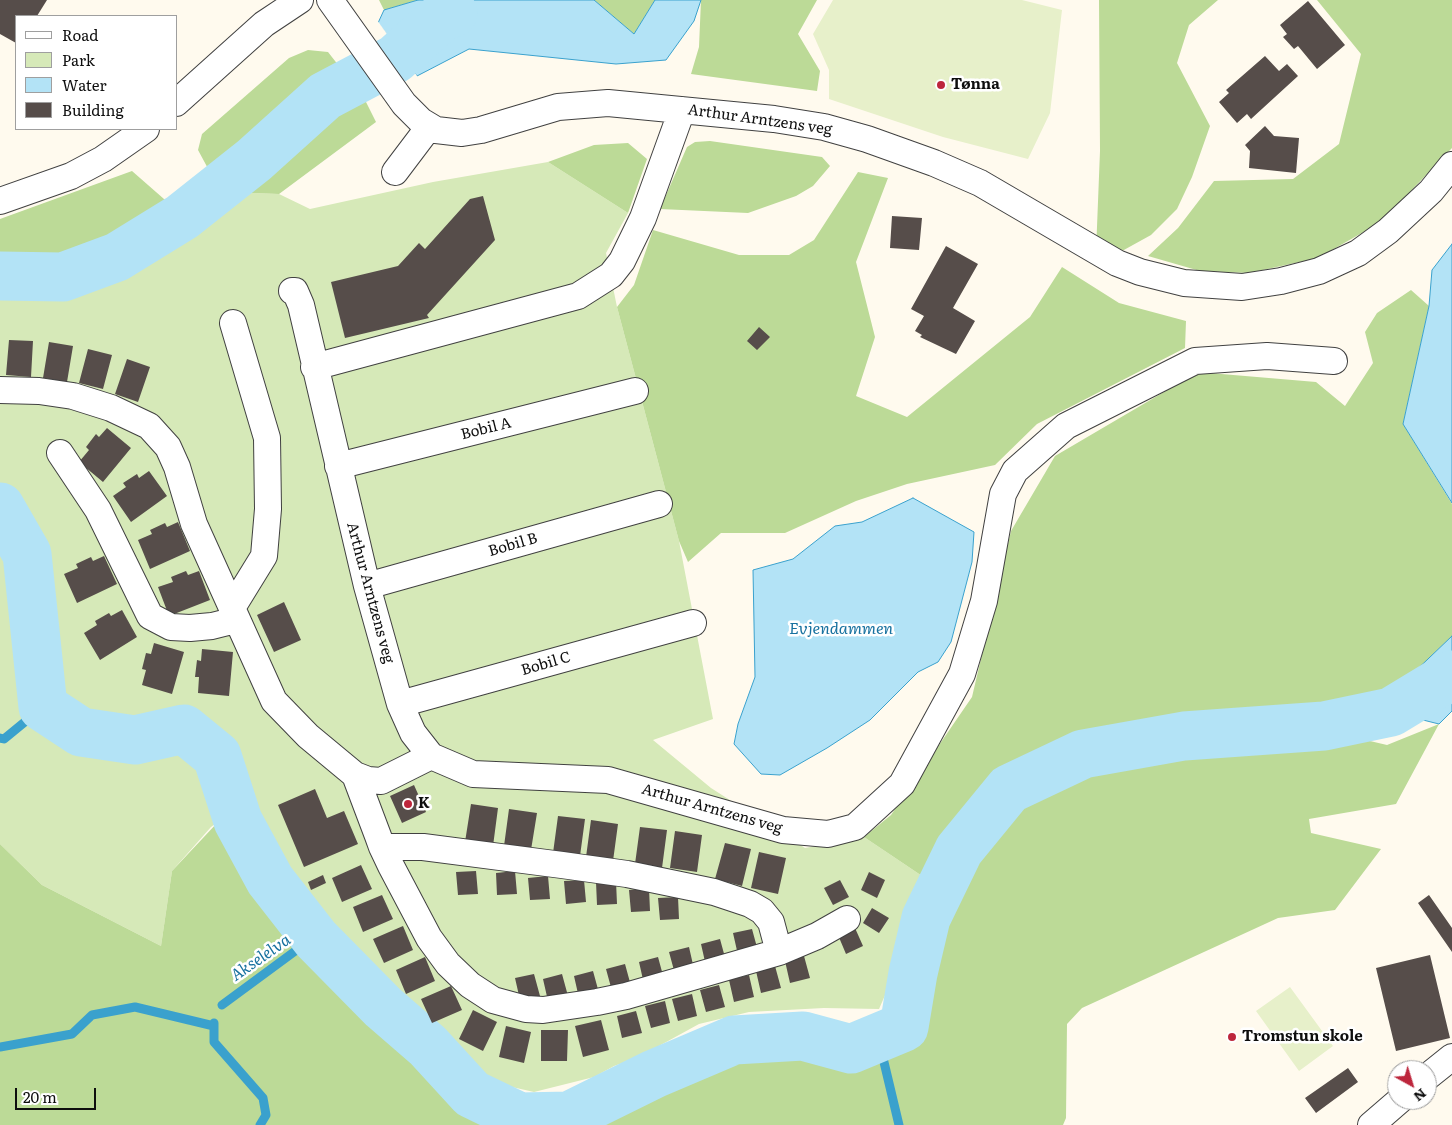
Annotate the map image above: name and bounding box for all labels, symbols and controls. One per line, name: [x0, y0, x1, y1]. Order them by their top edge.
legend: [15, 15, 178, 130]
text: Road: [62, 23, 98, 46]
text: Park: [62, 48, 95, 71]
text: Water: [62, 73, 107, 96]
place label: Tønna: [951, 76, 1000, 94]
marker: Tønna: [935, 79, 947, 91]
text: Building: [62, 98, 124, 121]
street label: Arthur Arntzens veg: [687, 101, 833, 139]
street label: Bobil A: [459, 414, 513, 444]
street label: Arthur Arntzens veg: [342, 520, 398, 666]
street label: Bobil B: [486, 529, 540, 561]
water label: Evjendammen: [789, 619, 893, 639]
street label: Bobil C: [519, 648, 573, 680]
street label: Arthur Arntzens veg: [640, 780, 784, 838]
place label: K: [418, 795, 430, 813]
marker: K: [402, 798, 414, 810]
water label: Akselelva: [227, 930, 295, 986]
place label: Tromstun skole: [1242, 1028, 1363, 1046]
marker: Tromstun skole: [1226, 1031, 1238, 1043]
north arrow: [1387, 1060, 1437, 1110]
scale bar: [18, 1078, 99, 1110]
text: N: [1410, 1084, 1432, 1107]
text: 20 m: [23, 1085, 57, 1108]

